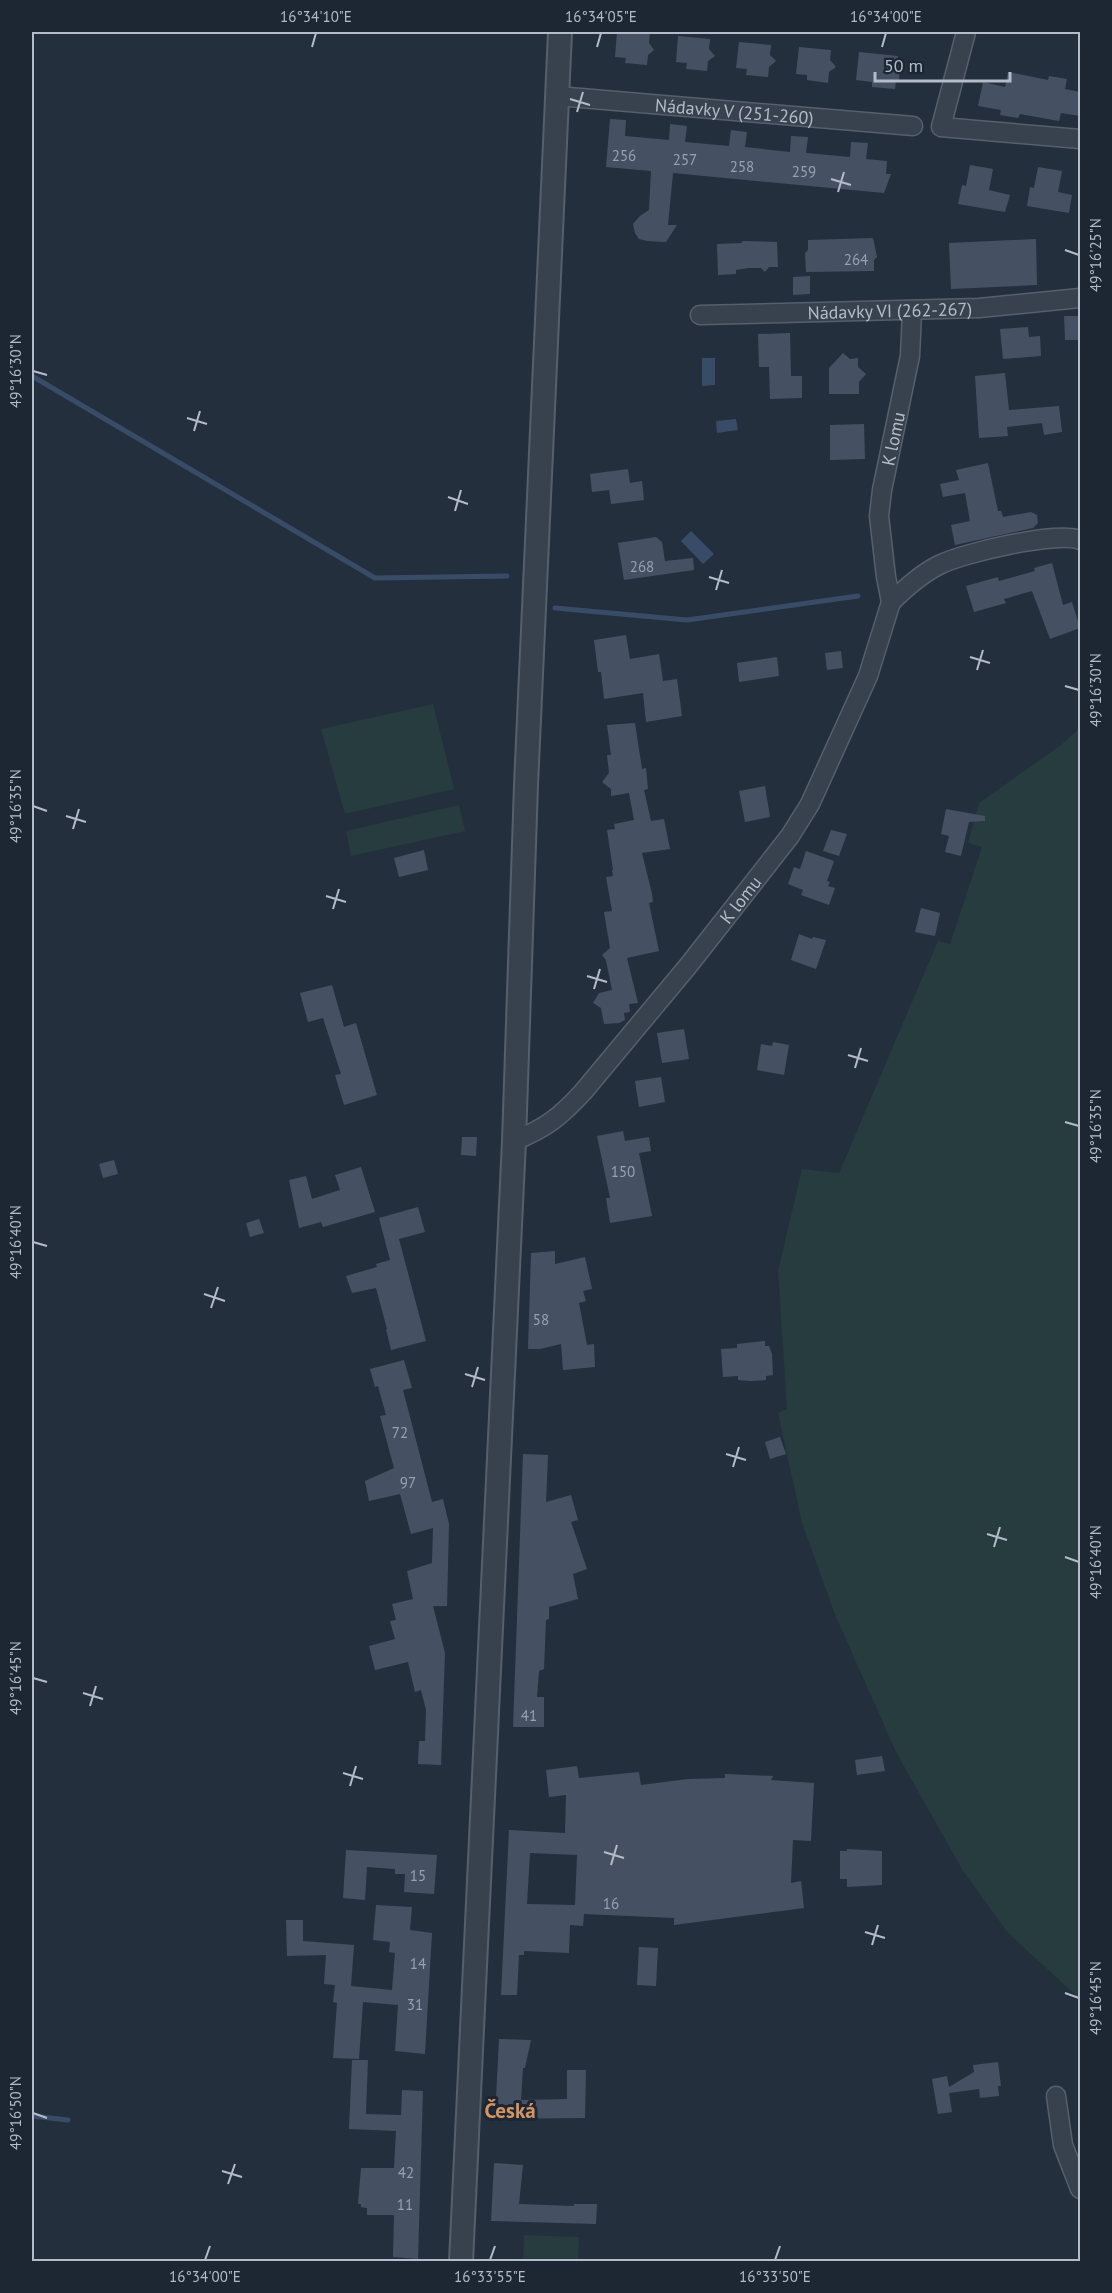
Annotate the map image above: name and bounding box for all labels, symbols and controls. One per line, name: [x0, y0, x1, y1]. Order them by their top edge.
text: 16°34'10"E: [280, 7, 352, 26]
text: 16°34'05"E: [565, 7, 637, 26]
text: 16°34'00"E: [850, 7, 922, 26]
scale bar: [875, 45, 1010, 83]
text: 50 m: [884, 54, 923, 77]
street label: Nádavky V (251-260): [654, 93, 814, 129]
house number: 256: [612, 146, 636, 165]
house number: 257: [673, 150, 697, 169]
house number: 258: [730, 157, 754, 176]
house number: 259: [792, 162, 816, 181]
text: 49°16'25"N: [1086, 218, 1105, 292]
house number: 264: [844, 250, 868, 269]
street label: Nádavky VI (262-267): [807, 297, 973, 324]
text: 49°16'30"N: [6, 334, 25, 408]
street label: K lomu: [876, 410, 910, 468]
house number: 268: [630, 557, 654, 576]
text: 49°16'30"N: [1086, 653, 1105, 727]
text: 49°16'35"N: [6, 769, 25, 843]
street label: K lomu: [714, 871, 766, 928]
text: 49°16'35"N: [1086, 1089, 1105, 1163]
house number: 150: [611, 1162, 635, 1181]
text: 49°16'40"N: [6, 1205, 25, 1279]
house number: 58: [533, 1310, 549, 1329]
house number: 72: [392, 1423, 408, 1442]
house number: 97: [400, 1473, 416, 1492]
text: 49°16'40"N: [1086, 1525, 1105, 1599]
text: 49°16'45"N: [6, 1641, 25, 1715]
house number: 41: [521, 1706, 537, 1725]
house number: 15: [410, 1866, 426, 1885]
house number: 16: [603, 1894, 619, 1913]
house number: 14: [410, 1954, 426, 1973]
text: 49°16'45"N: [1086, 1961, 1105, 2035]
house number: 31: [407, 1995, 423, 2014]
text: 49°16'50"N: [6, 2076, 25, 2150]
district label: Česká: [484, 2097, 536, 2124]
house number: 42: [398, 2163, 414, 2182]
house number: 11: [397, 2195, 413, 2214]
text: 16°34'00"E: [169, 2267, 241, 2286]
text: 16°33'55"E: [454, 2267, 526, 2286]
text: 16°33'50"E: [739, 2267, 811, 2286]

